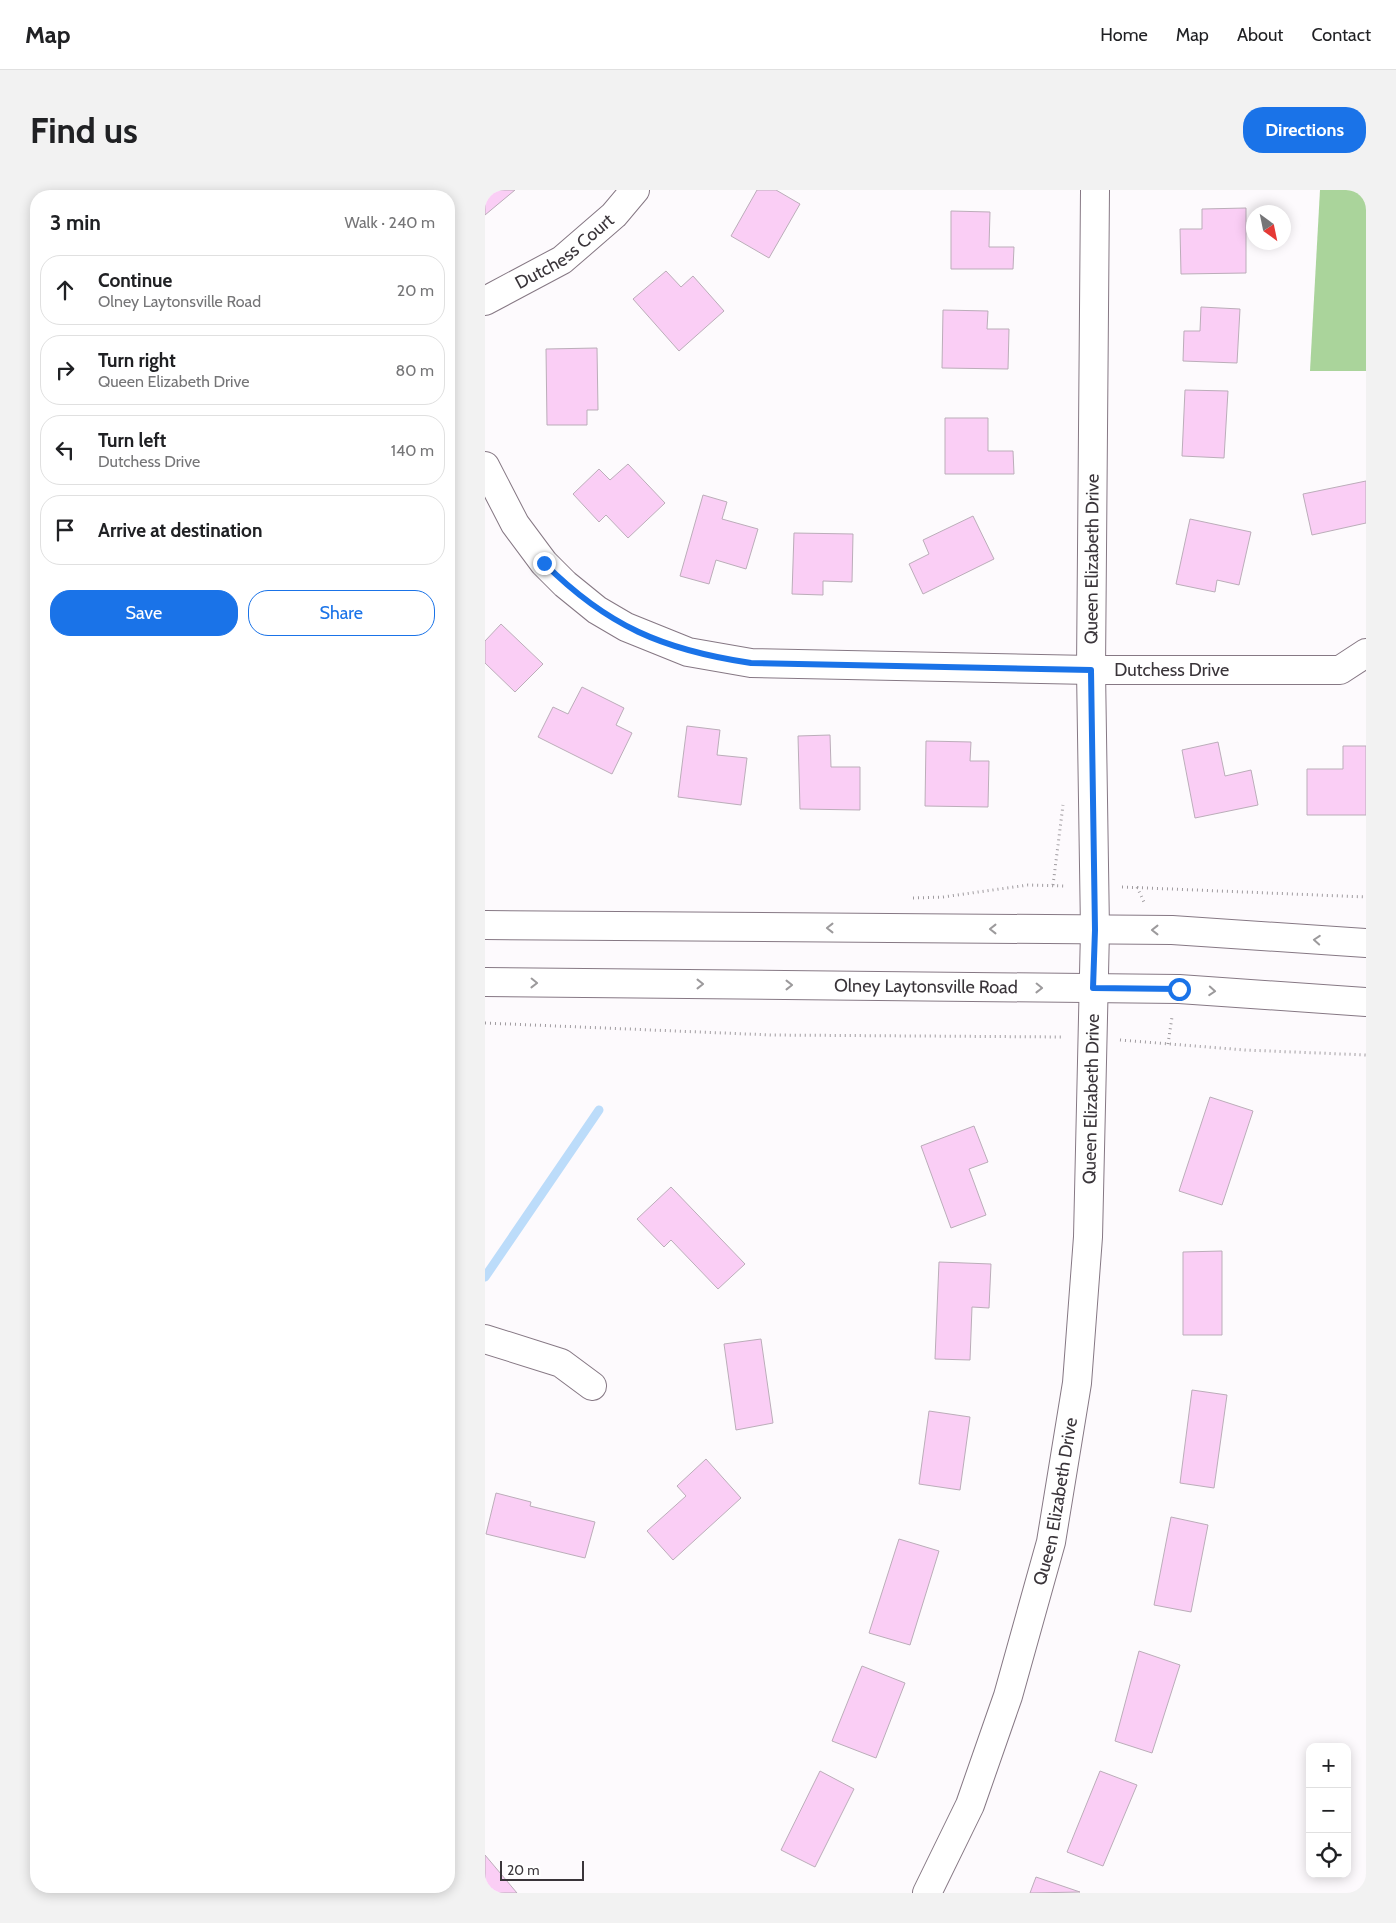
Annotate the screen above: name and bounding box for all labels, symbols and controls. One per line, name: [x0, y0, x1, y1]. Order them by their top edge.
text: Map: [25, 20, 71, 49]
text: Home: [1100, 24, 1148, 46]
text: Map: [1176, 24, 1209, 46]
text: About: [1237, 24, 1283, 46]
text: Contact: [1311, 24, 1371, 46]
button: Directions: [1243, 107, 1366, 153]
text: Find us: [30, 109, 138, 152]
north arrow: [1246, 205, 1291, 250]
street label: Dutchess Court: [511, 209, 618, 294]
text: 3 min: [50, 210, 101, 235]
text: Walk · 240 m: [344, 213, 435, 232]
text: Continue: [98, 269, 172, 292]
icon: ahead: [51, 276, 79, 304]
text: 20 m: [397, 281, 434, 300]
text: Olney Laytonsville Road: [98, 292, 261, 311]
text: Turn right: [98, 349, 176, 372]
icon: right: [51, 356, 79, 384]
text: 80 m: [396, 361, 434, 380]
text: Queen Elizabeth Drive: [98, 372, 249, 391]
text: Turn left: [98, 429, 166, 452]
icon: left: [51, 436, 79, 464]
text: 140 m: [391, 441, 434, 460]
text: Dutchess Drive: [98, 452, 200, 471]
street label: Queen Elizabeth Drive: [1080, 474, 1104, 644]
icon: arrive: [51, 516, 79, 544]
text: Arrive at destination: [98, 519, 262, 542]
route end: [533, 552, 556, 575]
button: Save: [50, 590, 238, 636]
button: Share: [248, 590, 435, 636]
street label: Dutchess Drive: [1114, 659, 1229, 681]
one-way arrow: [826, 923, 834, 933]
one-way arrow: [988, 924, 996, 934]
one-way arrow: [1151, 925, 1158, 935]
one-way arrow: [1313, 934, 1321, 945]
street label: Olney Laytonsville Road: [834, 975, 1018, 998]
one-way arrow: [530, 978, 538, 988]
route start: [1168, 978, 1191, 1001]
one-way arrow: [696, 979, 704, 990]
one-way arrow: [785, 980, 793, 990]
one-way arrow: [1035, 982, 1043, 993]
one-way arrow: [1208, 985, 1216, 996]
street label: Queen Elizabeth Drive: [1078, 1013, 1104, 1184]
street label: Queen Elizabeth Drive: [1028, 1416, 1082, 1588]
map controls: [1306, 1743, 1351, 1878]
button: +: [1306, 1743, 1351, 1788]
button: −: [1306, 1788, 1351, 1833]
button: locate: [1306, 1833, 1351, 1878]
scale bar: [500, 1858, 584, 1881]
text: 20 m: [507, 1861, 540, 1879]

